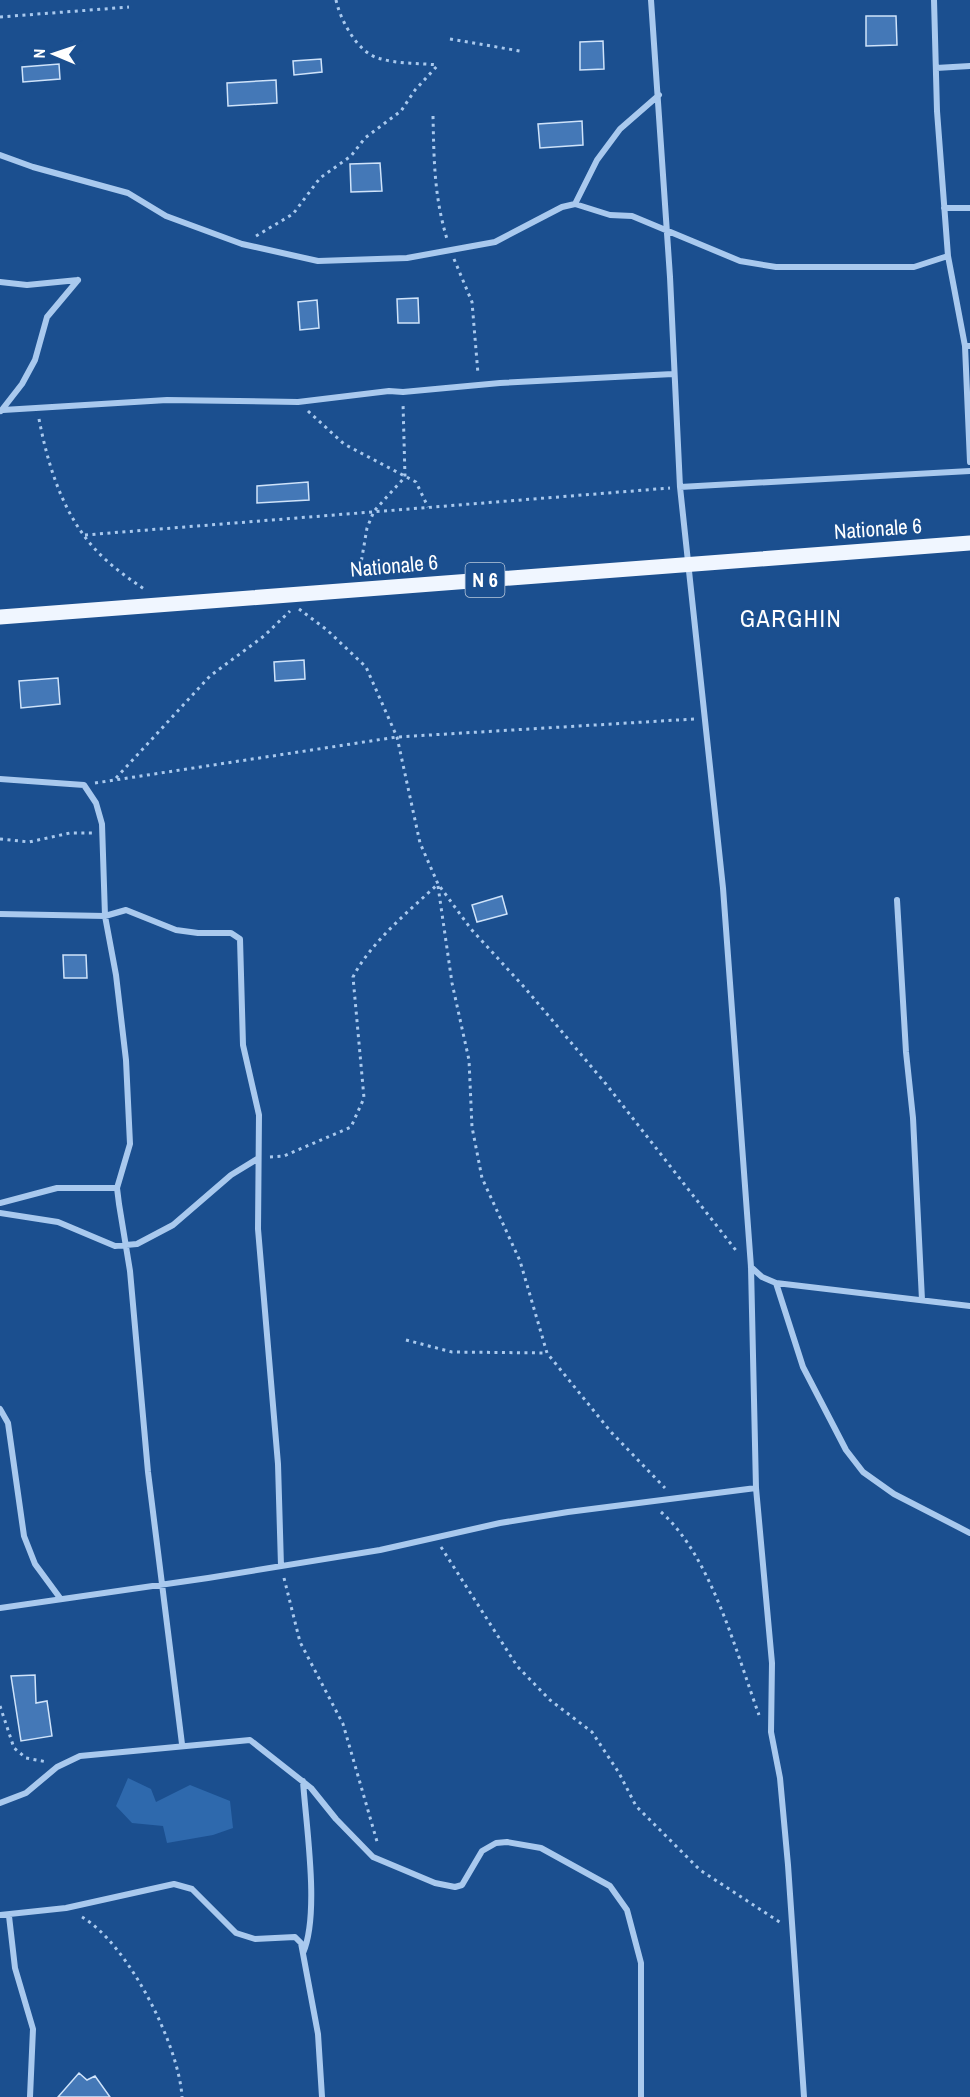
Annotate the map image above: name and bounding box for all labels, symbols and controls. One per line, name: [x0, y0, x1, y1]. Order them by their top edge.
north arrow: [24, 24, 84, 84]
text: N: [28, 48, 50, 59]
street label: Nationale 6: [833, 511, 923, 546]
street label: Nationale 6: [349, 547, 439, 584]
road number: N 6: [466, 563, 504, 597]
district label: GARGHIN: [740, 602, 842, 634]

